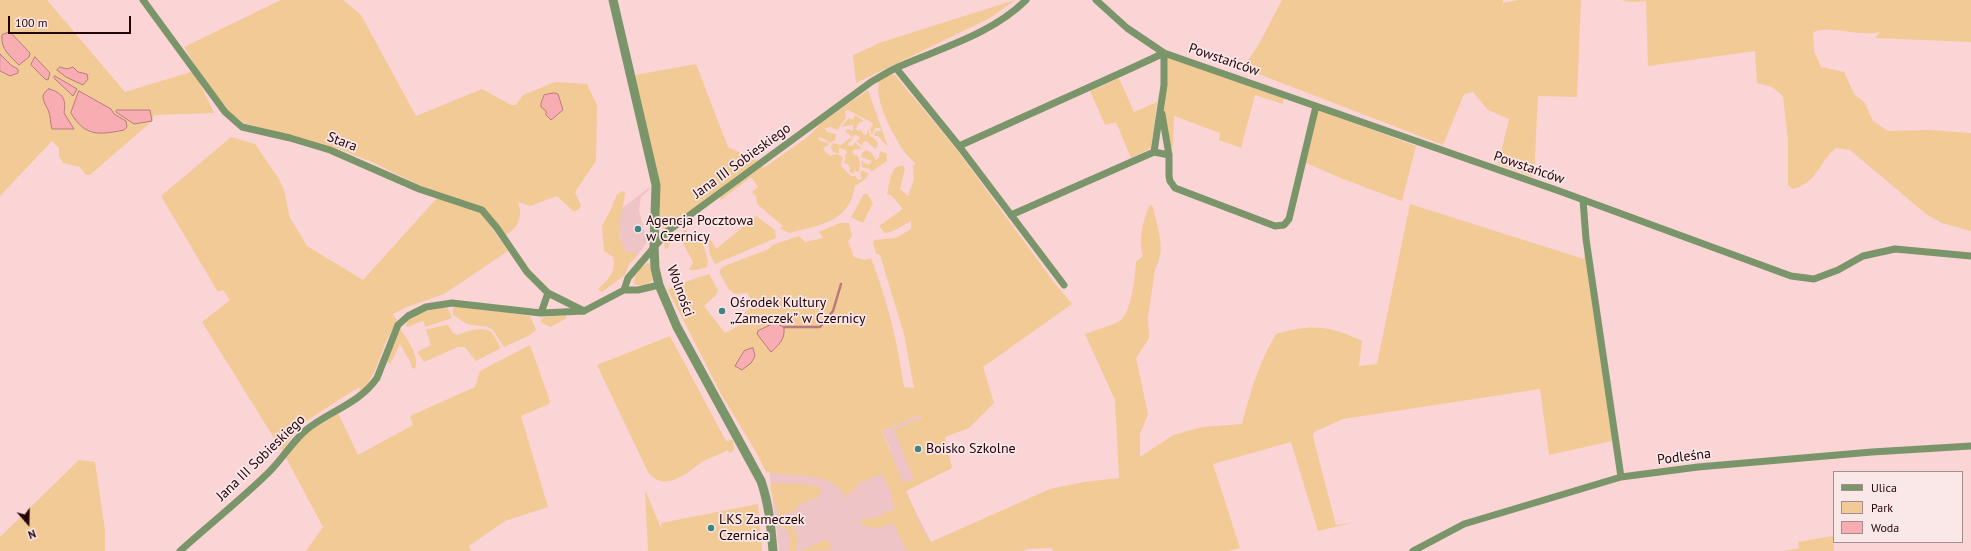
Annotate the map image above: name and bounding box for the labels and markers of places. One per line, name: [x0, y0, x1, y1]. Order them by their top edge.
place label: Agencja Pocztowa w Czernicy: [646, 213, 753, 246]
marker: Agencja Pocztowa w Czernicy: [633, 224, 643, 234]
place label: Ośrodek Kultury „Zameczek” w Czernicy: [730, 295, 865, 328]
marker: Ośrodek Kultury „Zameczek” w Czernicy: [717, 306, 727, 316]
place label: Boisko Szkolne: [926, 441, 1016, 457]
marker: Boisko Szkolne: [913, 444, 923, 454]
place label: LKS Zameczek Czernica: [719, 512, 804, 544]
marker: LKS Zameczek Czernica: [706, 523, 716, 533]

